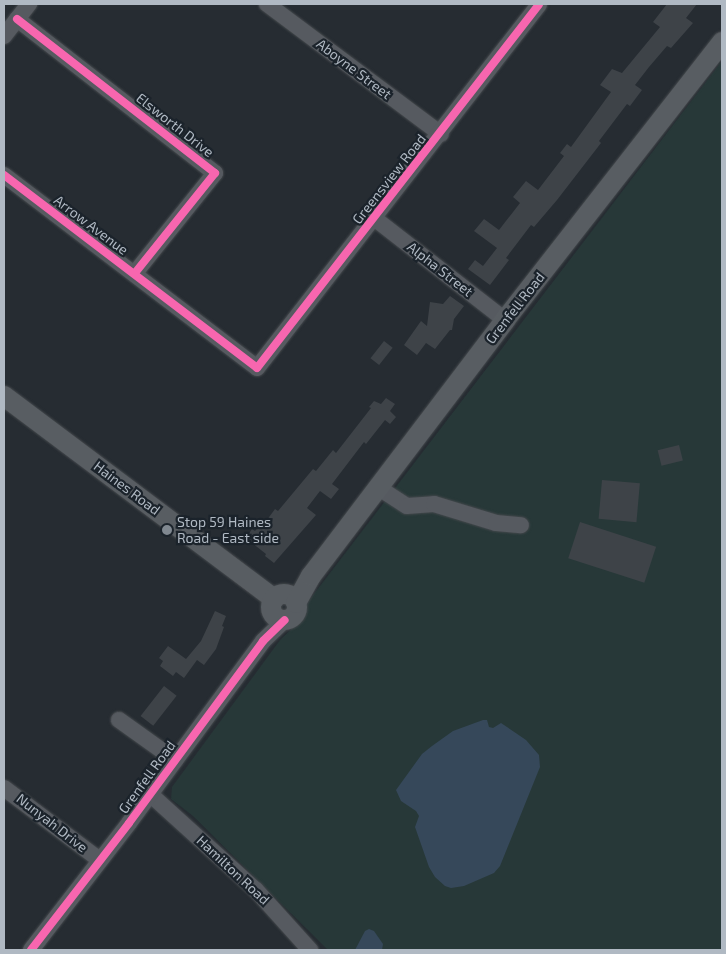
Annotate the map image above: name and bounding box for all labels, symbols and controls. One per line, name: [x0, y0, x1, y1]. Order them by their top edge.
street label: Aboyne Street: [313, 35, 395, 103]
street label: Elsworth Drive: [133, 89, 217, 161]
street label: Greensview Road: [349, 131, 429, 227]
street label: Arrow Avenue: [50, 191, 132, 259]
street label: Alpha Street: [404, 238, 476, 300]
street label: Grenfell Road: [482, 269, 548, 347]
street label: Haines Road: [91, 458, 163, 518]
place label: Stop 59 Haines Road - East side: [177, 514, 279, 546]
marker: Stop 59 Haines Road - East side: [161, 524, 173, 536]
street label: Grenfell Road: [115, 737, 179, 817]
street label: Nunyah Drive: [13, 790, 91, 856]
street label: Hamilton Road: [193, 832, 273, 908]

